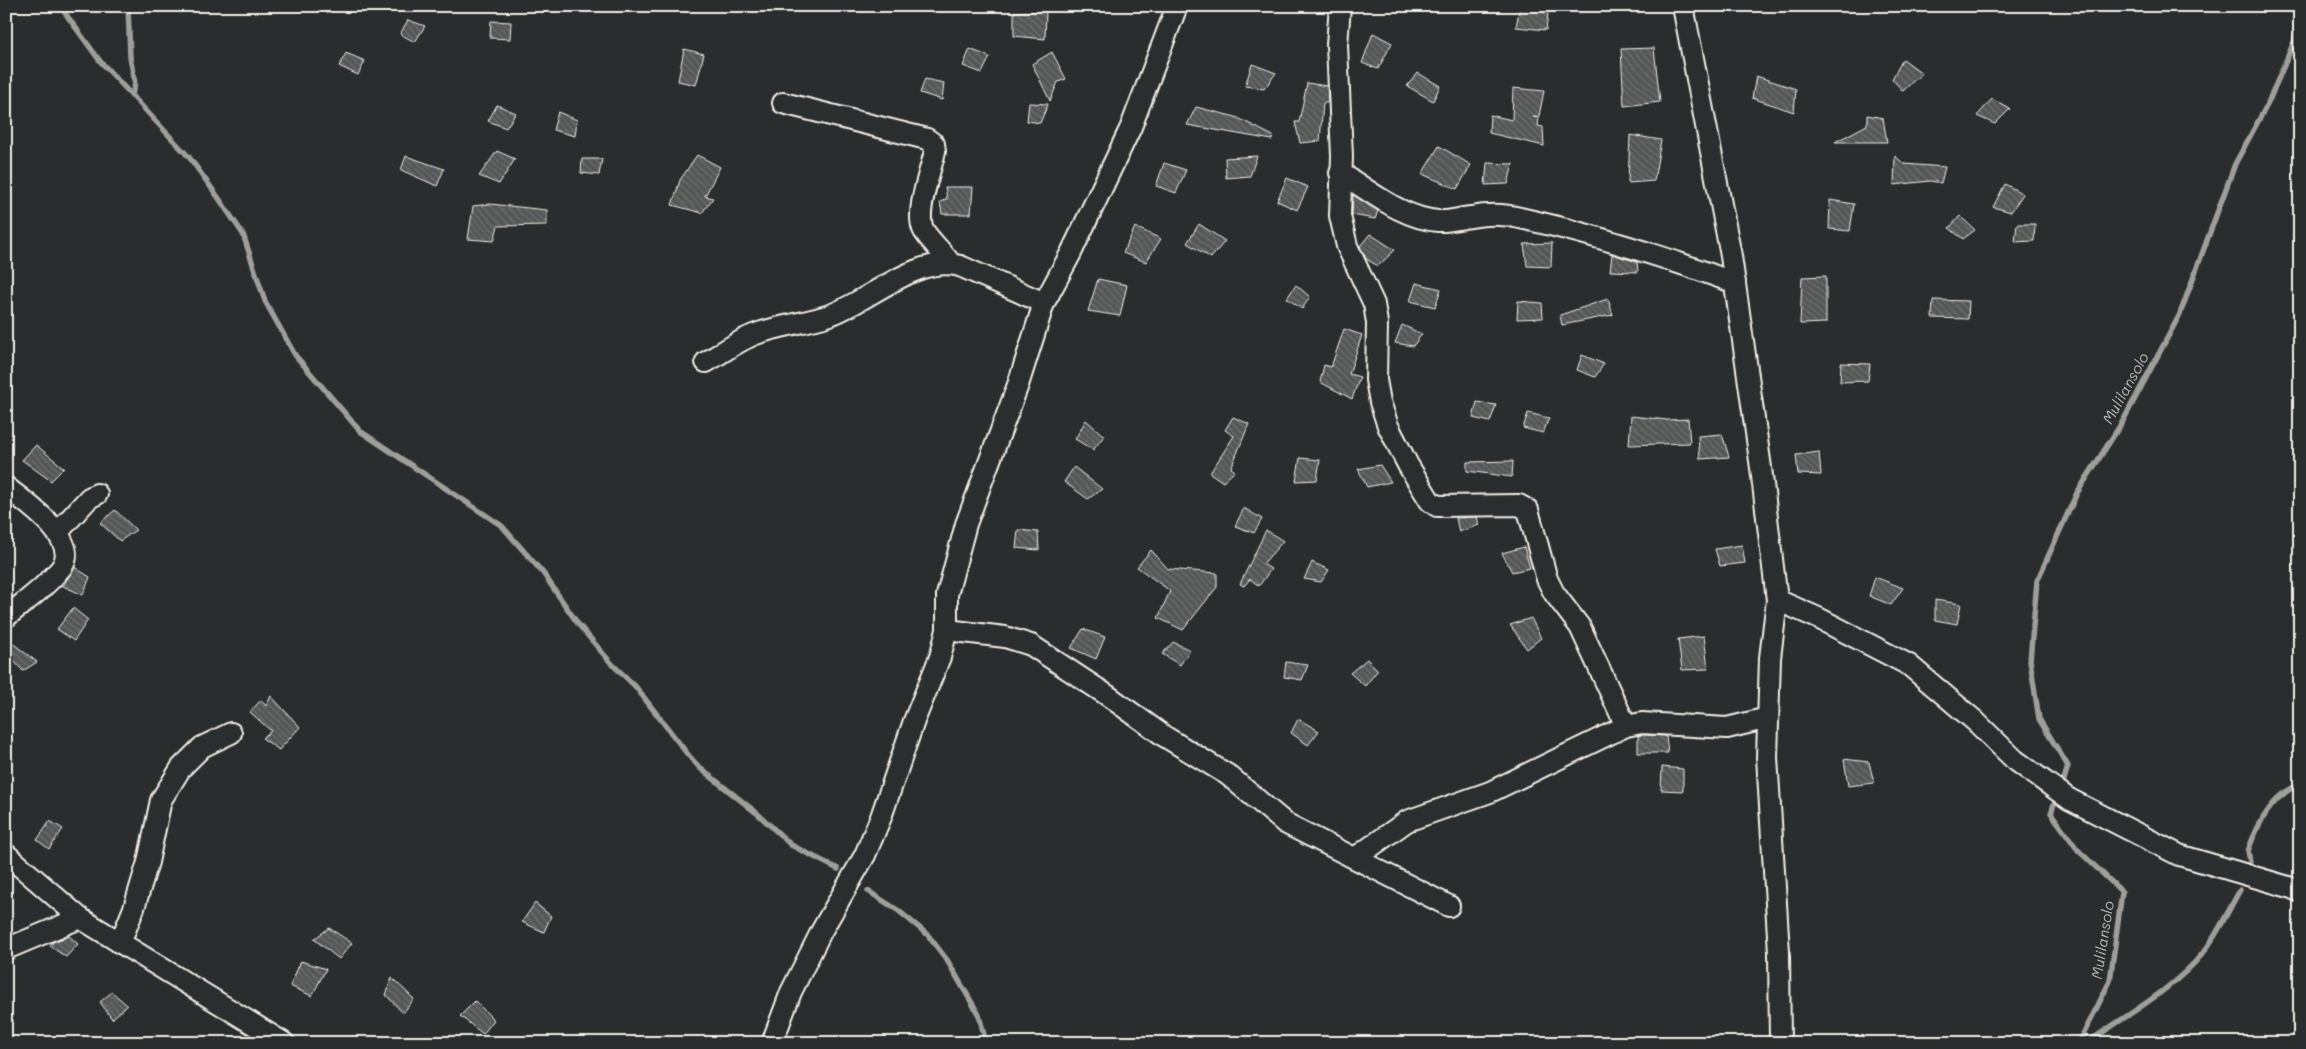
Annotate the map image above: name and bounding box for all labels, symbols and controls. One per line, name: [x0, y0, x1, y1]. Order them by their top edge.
water label: Mulilansolo: [2097, 349, 2153, 427]
water label: Mulilansolo: [2086, 899, 2118, 980]

